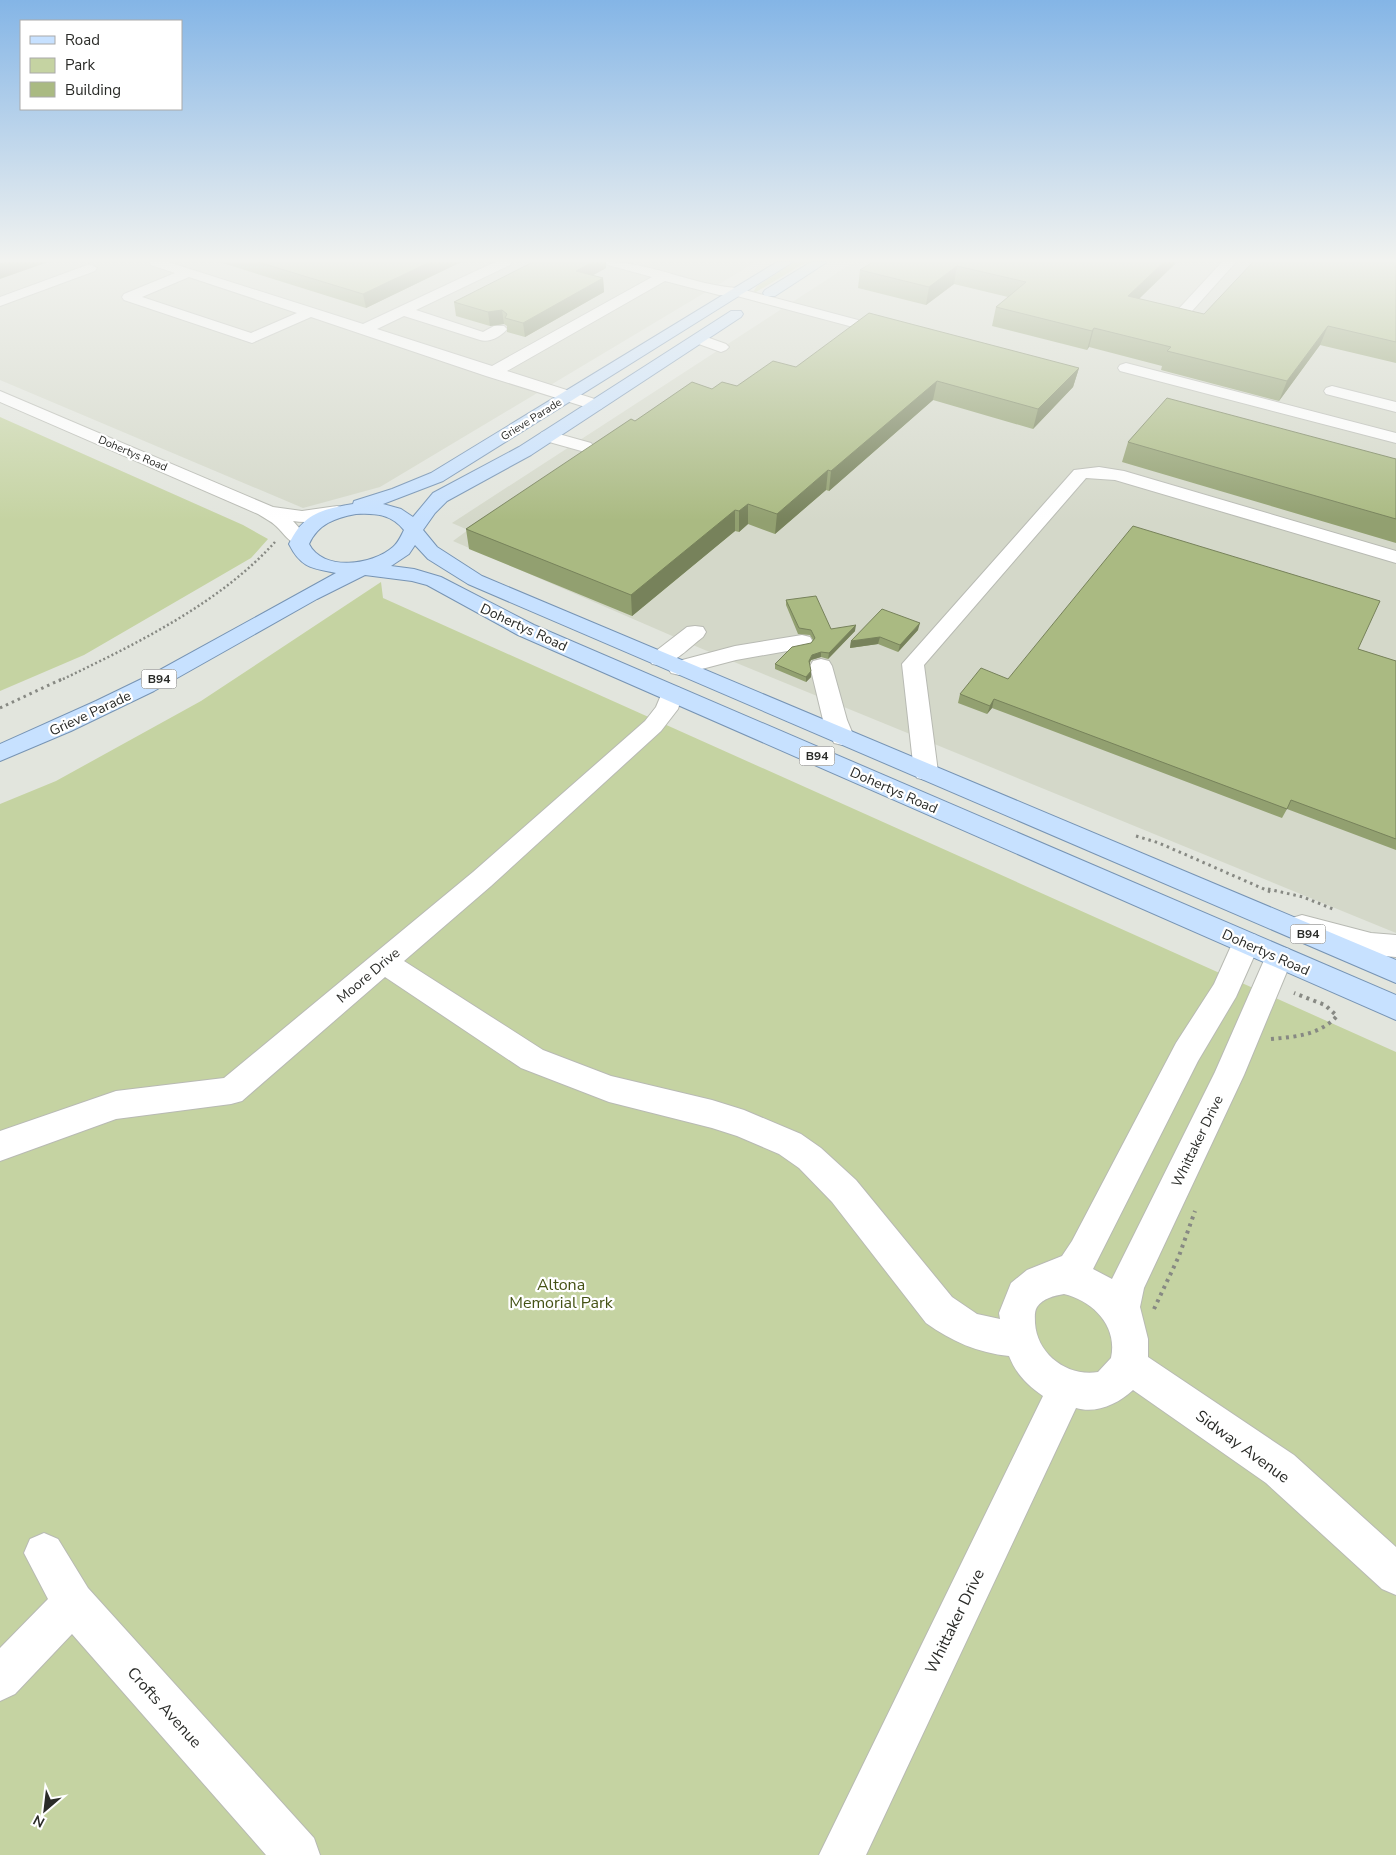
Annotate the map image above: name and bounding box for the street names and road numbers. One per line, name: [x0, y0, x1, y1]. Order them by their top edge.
street label: Grieve Parade: [498, 395, 565, 444]
street label: Dohertys Road: [96, 432, 170, 475]
street label: Dohertys Road: [477, 599, 570, 656]
road number: B94: [142, 670, 176, 689]
street label: Grieve Parade: [46, 686, 134, 741]
road number: B94: [800, 746, 834, 766]
street label: Dohertys Road: [847, 763, 941, 818]
road number: B94: [1290, 924, 1326, 944]
street label: Dohertys Road: [1219, 925, 1313, 980]
street label: Moore Drive: [333, 943, 404, 1007]
street label: Whittaker Drive: [1167, 1092, 1228, 1190]
street label: Sidway Avenue: [1191, 1405, 1294, 1488]
street label: Whittaker Drive: [920, 1565, 990, 1677]
street label: Crofts Avenue: [122, 1662, 207, 1753]

